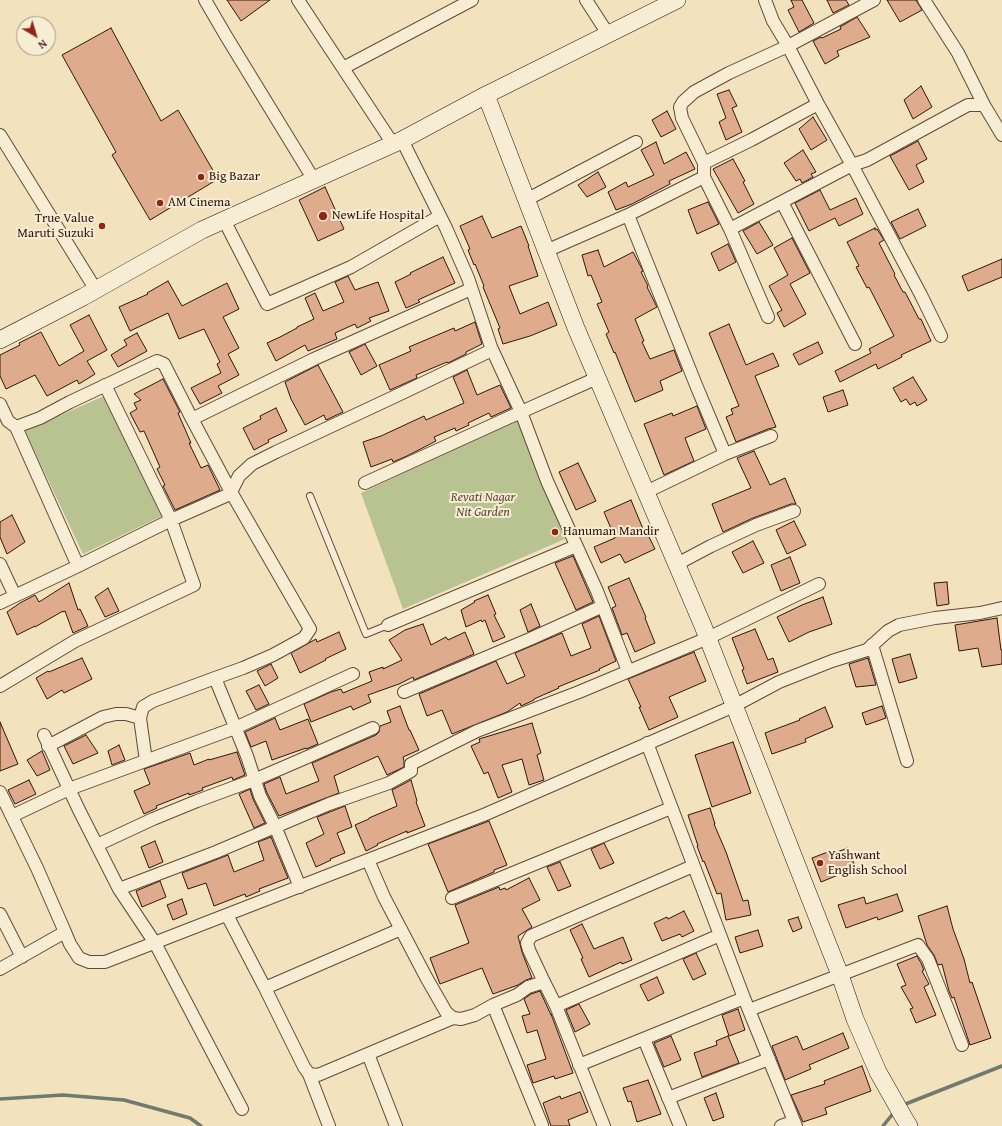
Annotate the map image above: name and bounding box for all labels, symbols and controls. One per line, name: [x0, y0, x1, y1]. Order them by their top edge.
north arrow: [16, 16, 56, 56]
text: N: [35, 36, 51, 53]
place label: Big Bazar: [209, 169, 260, 185]
marker: Big Bazar: [196, 172, 206, 182]
place label: AM Cinema: [168, 195, 230, 211]
marker: AM Cinema: [155, 198, 165, 208]
place label: NewLife Hospital: [332, 208, 424, 224]
marker: NewLife Hospital: [317, 210, 329, 222]
place label: True Value Maruti Suzuki: [17, 211, 94, 242]
marker: True Value Maruti Suzuki: [97, 221, 107, 231]
park label: Revati Nagar Nit Garden: [451, 490, 515, 521]
place label: Hanuman Mandir: [563, 524, 659, 540]
marker: Hanuman Mandir: [550, 527, 560, 537]
place label: Yashwant English School: [828, 848, 907, 879]
marker: Yashwant English School: [815, 858, 825, 868]

